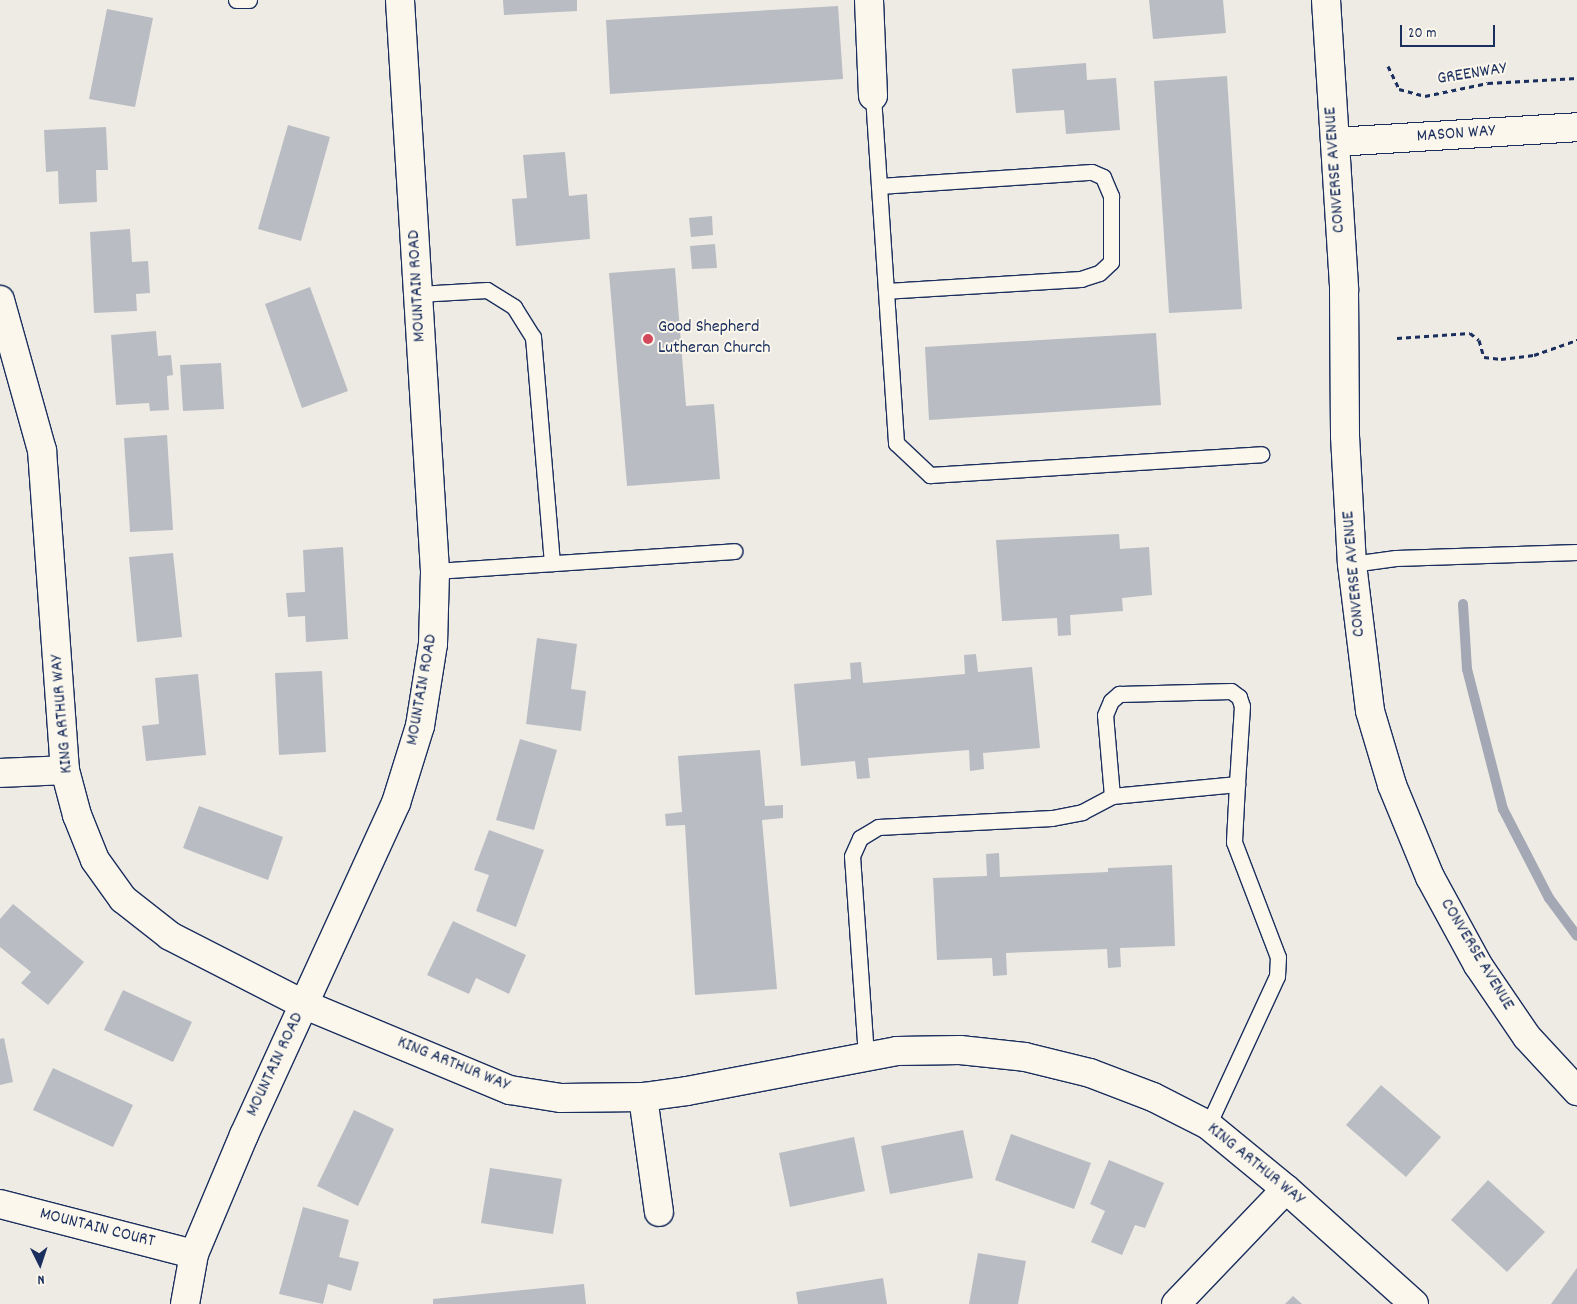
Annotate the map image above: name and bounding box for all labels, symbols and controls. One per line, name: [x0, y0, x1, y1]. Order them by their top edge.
scale bar: [1402, 15, 1497, 47]
text: 20 m: [1408, 23, 1436, 45]
street label: GREENWAY: [1436, 59, 1508, 91]
street label: CONVERSE AVENUE: [1321, 106, 1351, 234]
street label: MASON WAY: [1416, 121, 1496, 149]
street label: MOUNTAIN ROAD: [404, 229, 432, 343]
place label: Good Shepherd Lutheran Church: [658, 318, 771, 360]
marker: Good Shepherd Lutheran Church: [642, 333, 654, 345]
street label: CONVERSE AVENUE: [1339, 510, 1371, 638]
street label: MOUNTAIN ROAD: [403, 633, 443, 747]
street label: KING ARTHUR WAY: [47, 654, 79, 774]
street label: CONVERSE AVENUE: [1434, 895, 1518, 1015]
street label: MOUNTAIN ROAD: [242, 1010, 310, 1120]
street label: KING ARTHUR WAY: [394, 1033, 512, 1097]
street label: KING ARTHUR WAY: [1202, 1119, 1308, 1211]
street label: MOUNTAIN COURT: [37, 1204, 157, 1254]
north arrow: [15, 1239, 65, 1289]
text: N: [37, 1269, 45, 1289]

